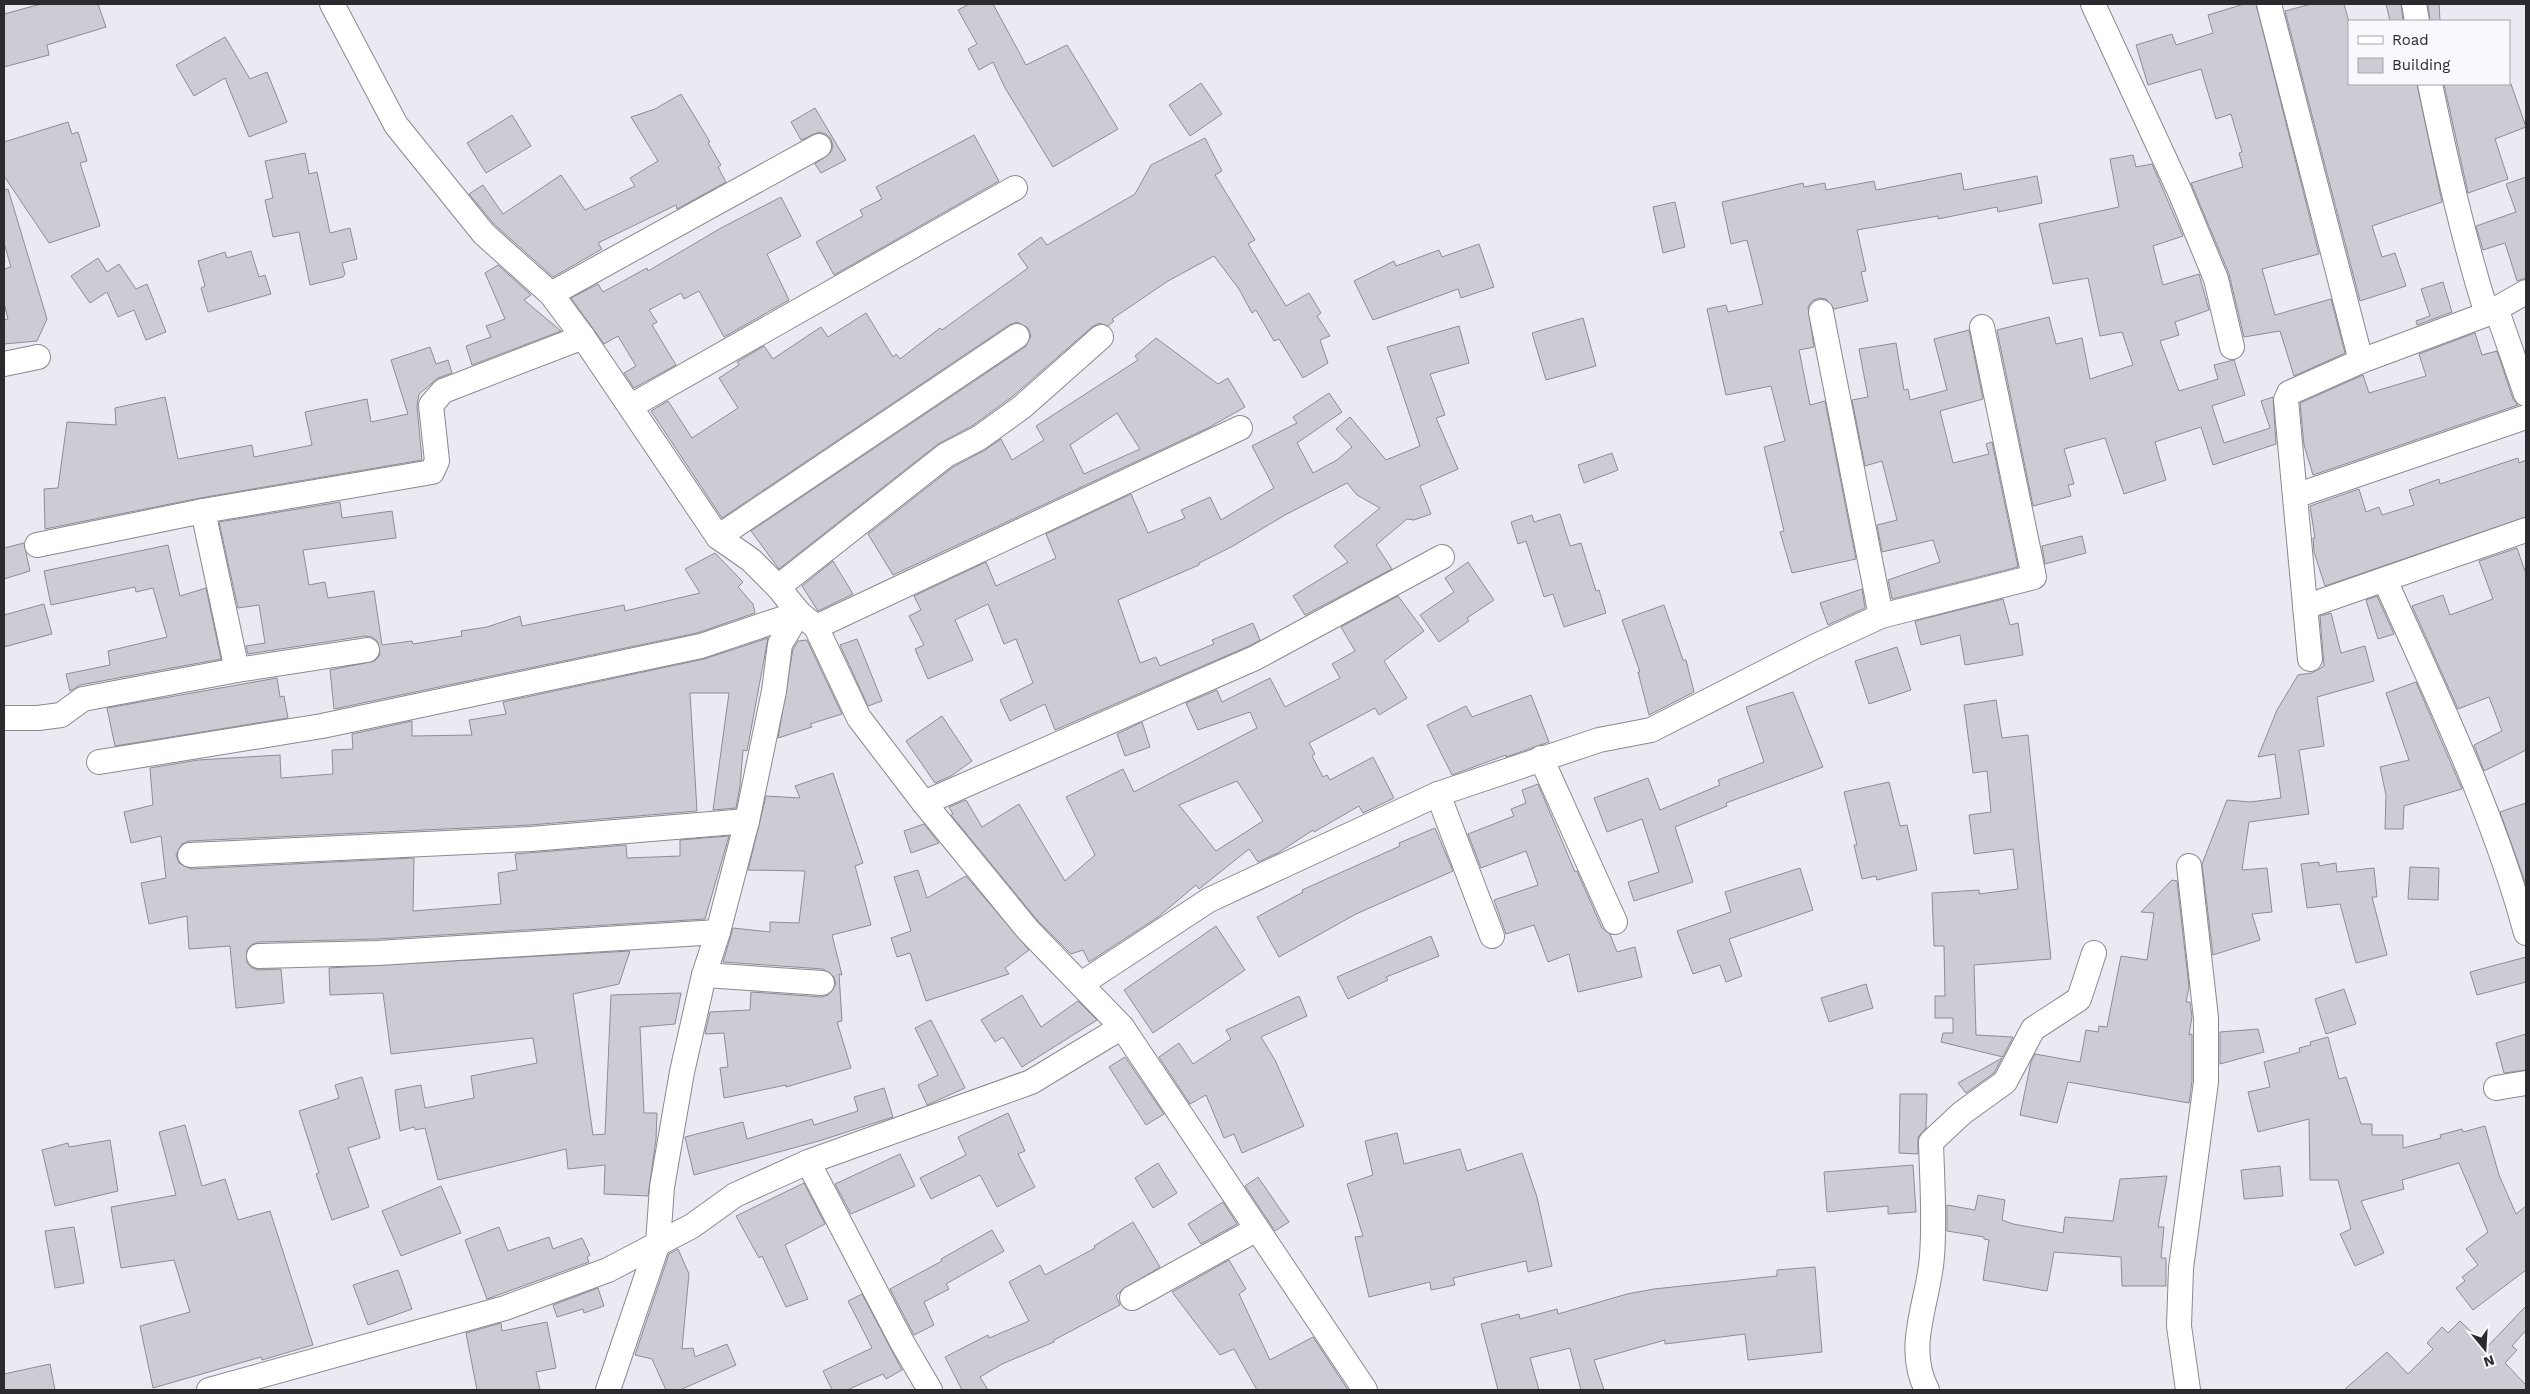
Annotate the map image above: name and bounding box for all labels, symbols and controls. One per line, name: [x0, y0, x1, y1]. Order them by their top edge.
legend: [2348, 20, 2510, 85]
text: Road: [2392, 31, 2429, 49]
text: Building: [2392, 56, 2450, 74]
north arrow: [2460, 1324, 2510, 1374]
text: N: [2482, 1352, 2496, 1371]

